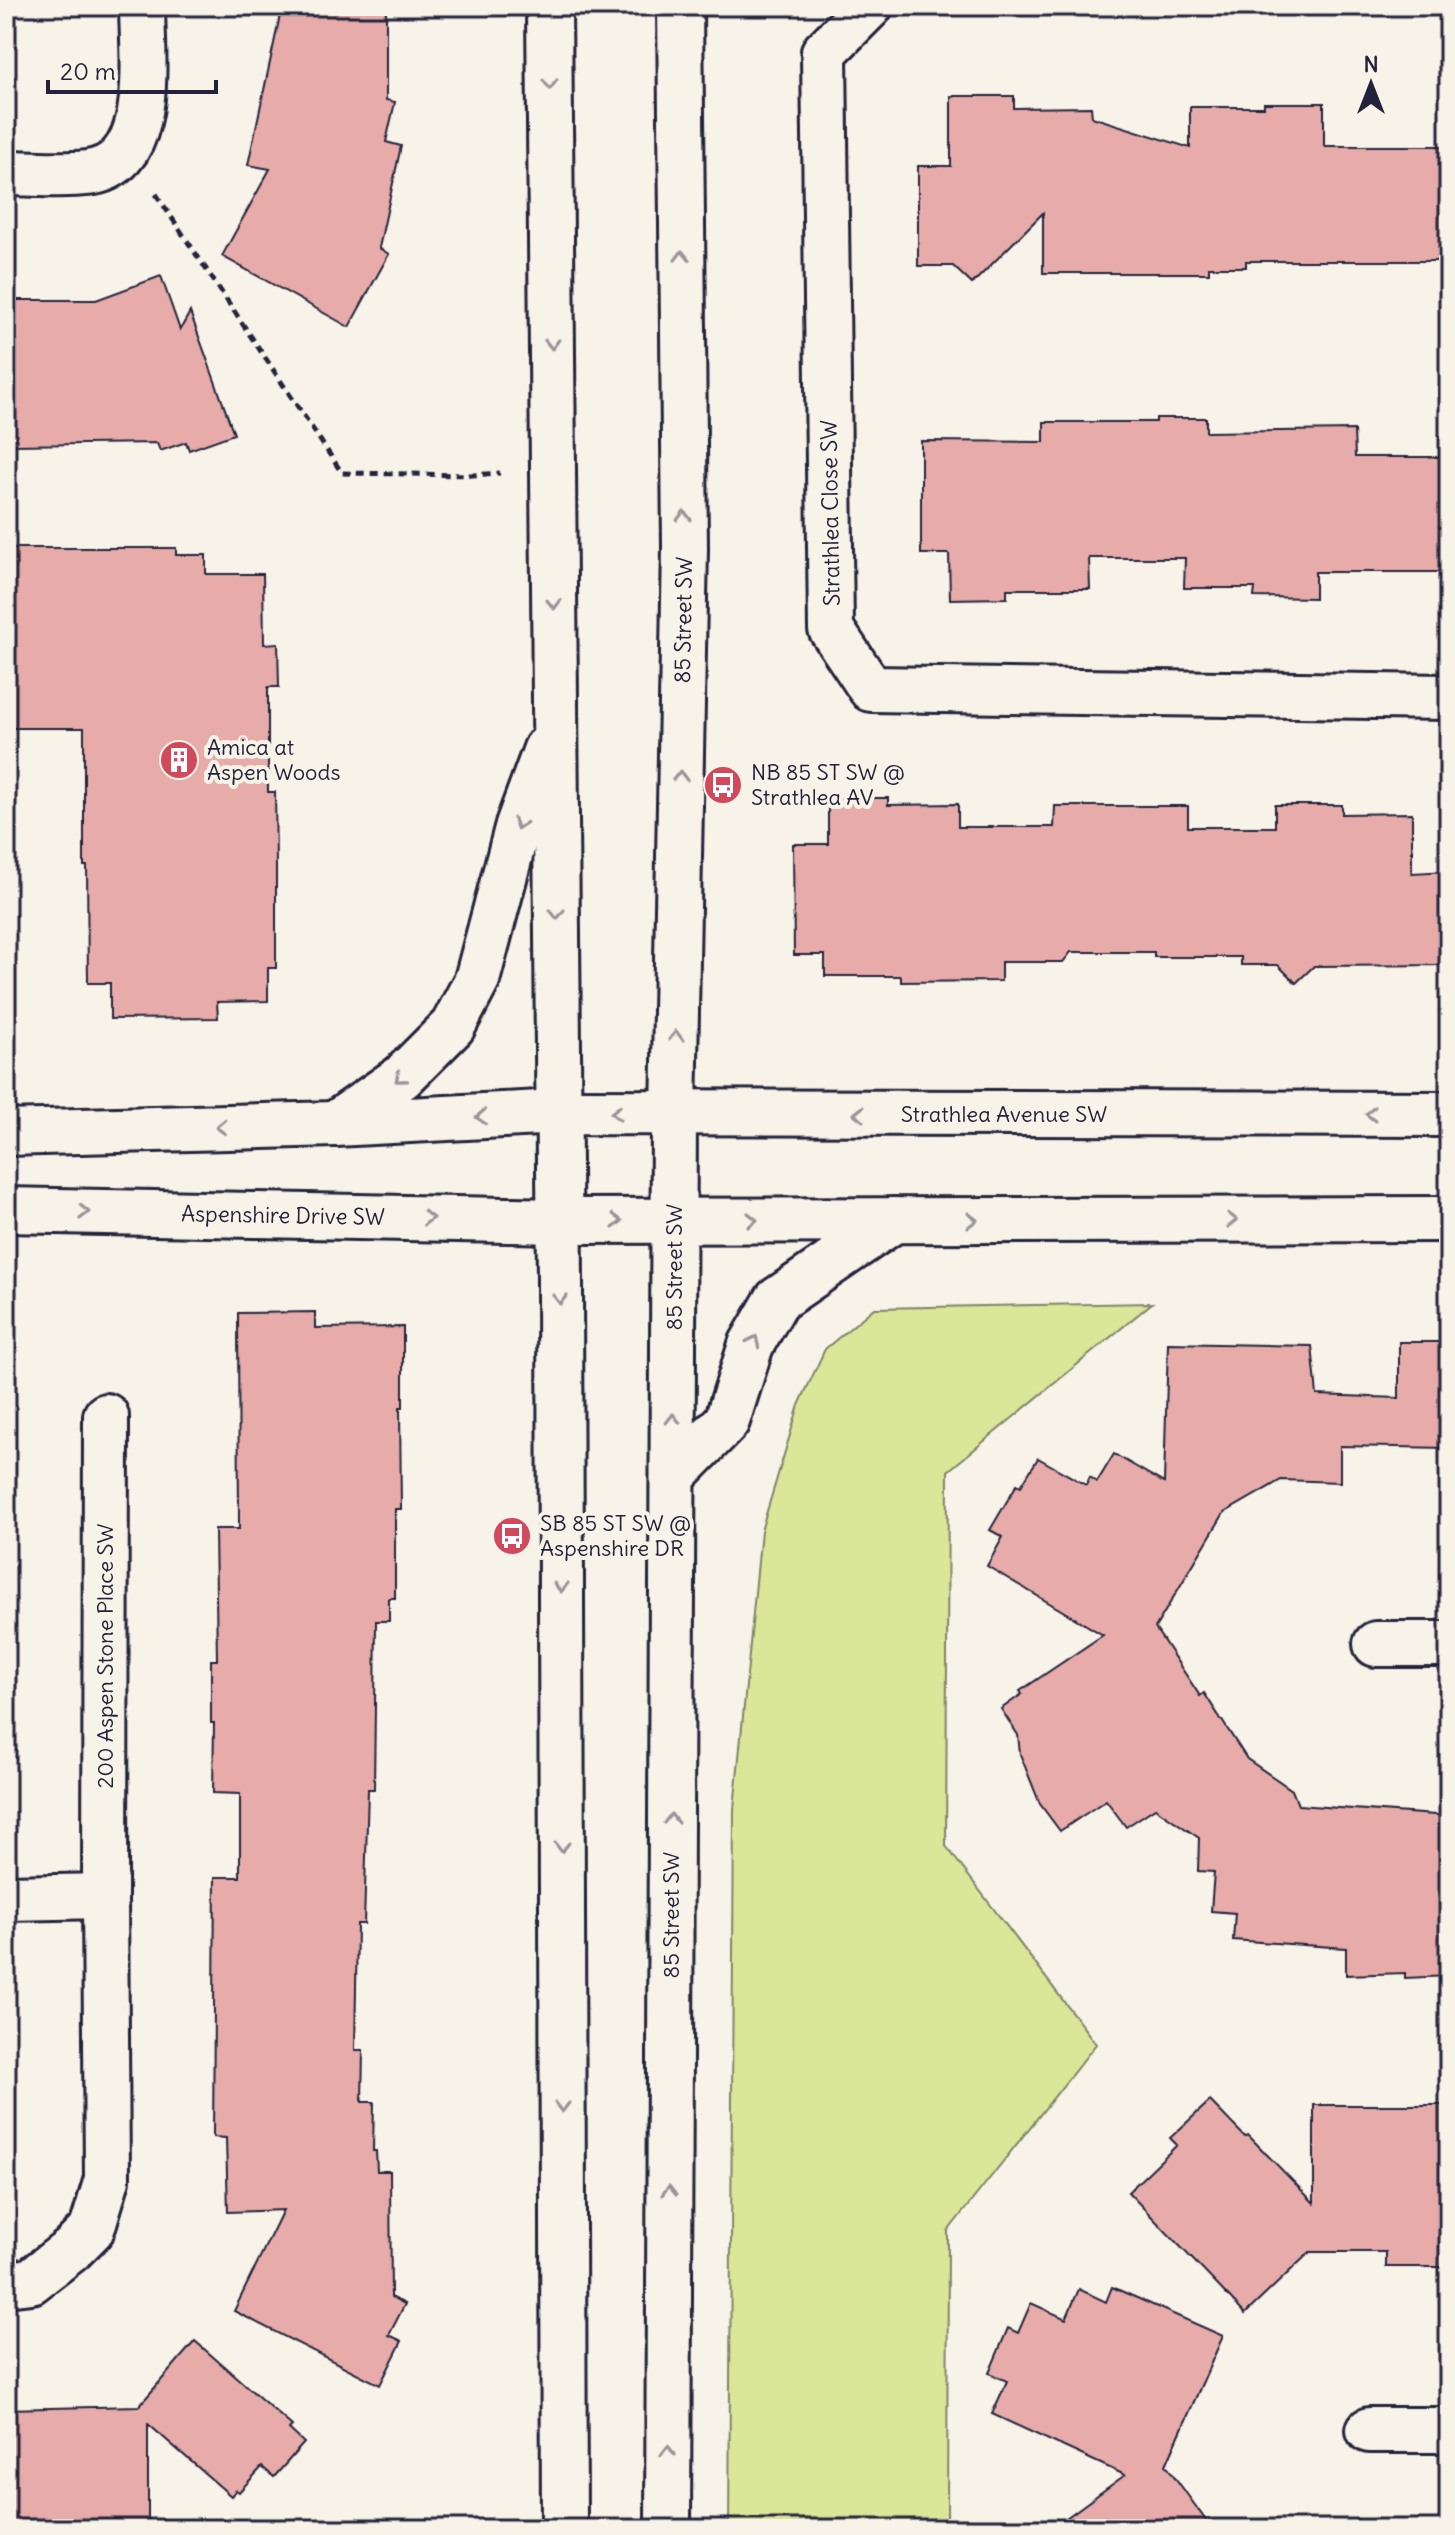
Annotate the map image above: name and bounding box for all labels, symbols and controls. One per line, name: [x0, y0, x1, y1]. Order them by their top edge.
scale bar: [48, 44, 216, 94]
north arrow: [1331, 44, 1411, 124]
text: N: [1363, 50, 1379, 78]
text: 20 m: [60, 56, 116, 86]
one-way arrow: [541, 78, 559, 91]
one-way arrow: [673, 249, 691, 262]
one-way arrow: [543, 338, 561, 351]
street label: Strathlea Close SW: [814, 420, 846, 606]
one-way arrow: [675, 509, 693, 522]
street label: 85 Street SW: [668, 556, 698, 684]
one-way arrow: [546, 598, 563, 611]
place label: Amica at Aspen Woods: [207, 733, 340, 786]
building icon: Amica at Aspen Woods: [158, 739, 200, 781]
place label: NB 85 ST SW @ Strathlea AV: [751, 758, 905, 811]
bus stop icon: NB 85 ST SW @ Strathlea AV: [702, 764, 744, 806]
one-way arrow: [672, 769, 689, 782]
one-way arrow: [512, 817, 528, 830]
one-way arrow: [548, 908, 566, 921]
one-way arrow: [667, 1029, 684, 1042]
one-way arrow: [394, 1068, 409, 1083]
street label: Strathlea Avenue SW: [901, 1100, 1107, 1128]
one-way arrow: [609, 1104, 622, 1122]
one-way arrow: [852, 1105, 865, 1123]
one-way arrow: [1364, 1105, 1377, 1123]
one-way arrow: [474, 1109, 487, 1126]
one-way arrow: [214, 1119, 227, 1136]
street label: Aspenshire Drive SW: [181, 1199, 385, 1231]
one-way arrow: [78, 1203, 91, 1220]
street label: 85 Street SW: [660, 1204, 688, 1330]
one-way arrow: [422, 1209, 435, 1227]
one-way arrow: [746, 1211, 759, 1229]
one-way arrow: [966, 1211, 979, 1229]
one-way arrow: [1226, 1211, 1239, 1229]
one-way arrow: [611, 1212, 624, 1230]
one-way arrow: [551, 1293, 569, 1306]
one-way arrow: [744, 1335, 760, 1350]
one-way arrow: [664, 1412, 682, 1425]
place label: SB 85 ST SW @ Aspenshire DR: [540, 1509, 691, 1562]
bus stop icon: SB 85 ST SW @ Aspenshire DR: [491, 1515, 533, 1557]
street label: 200 Aspen Stone Place SW: [91, 1524, 119, 1788]
one-way arrow: [552, 1581, 570, 1594]
one-way arrow: [662, 1812, 680, 1825]
one-way arrow: [553, 1841, 571, 1854]
street label: 85 Street SW: [657, 1852, 685, 1978]
one-way arrow: [553, 2101, 571, 2114]
one-way arrow: [660, 2184, 678, 2197]
one-way arrow: [659, 2444, 677, 2457]

